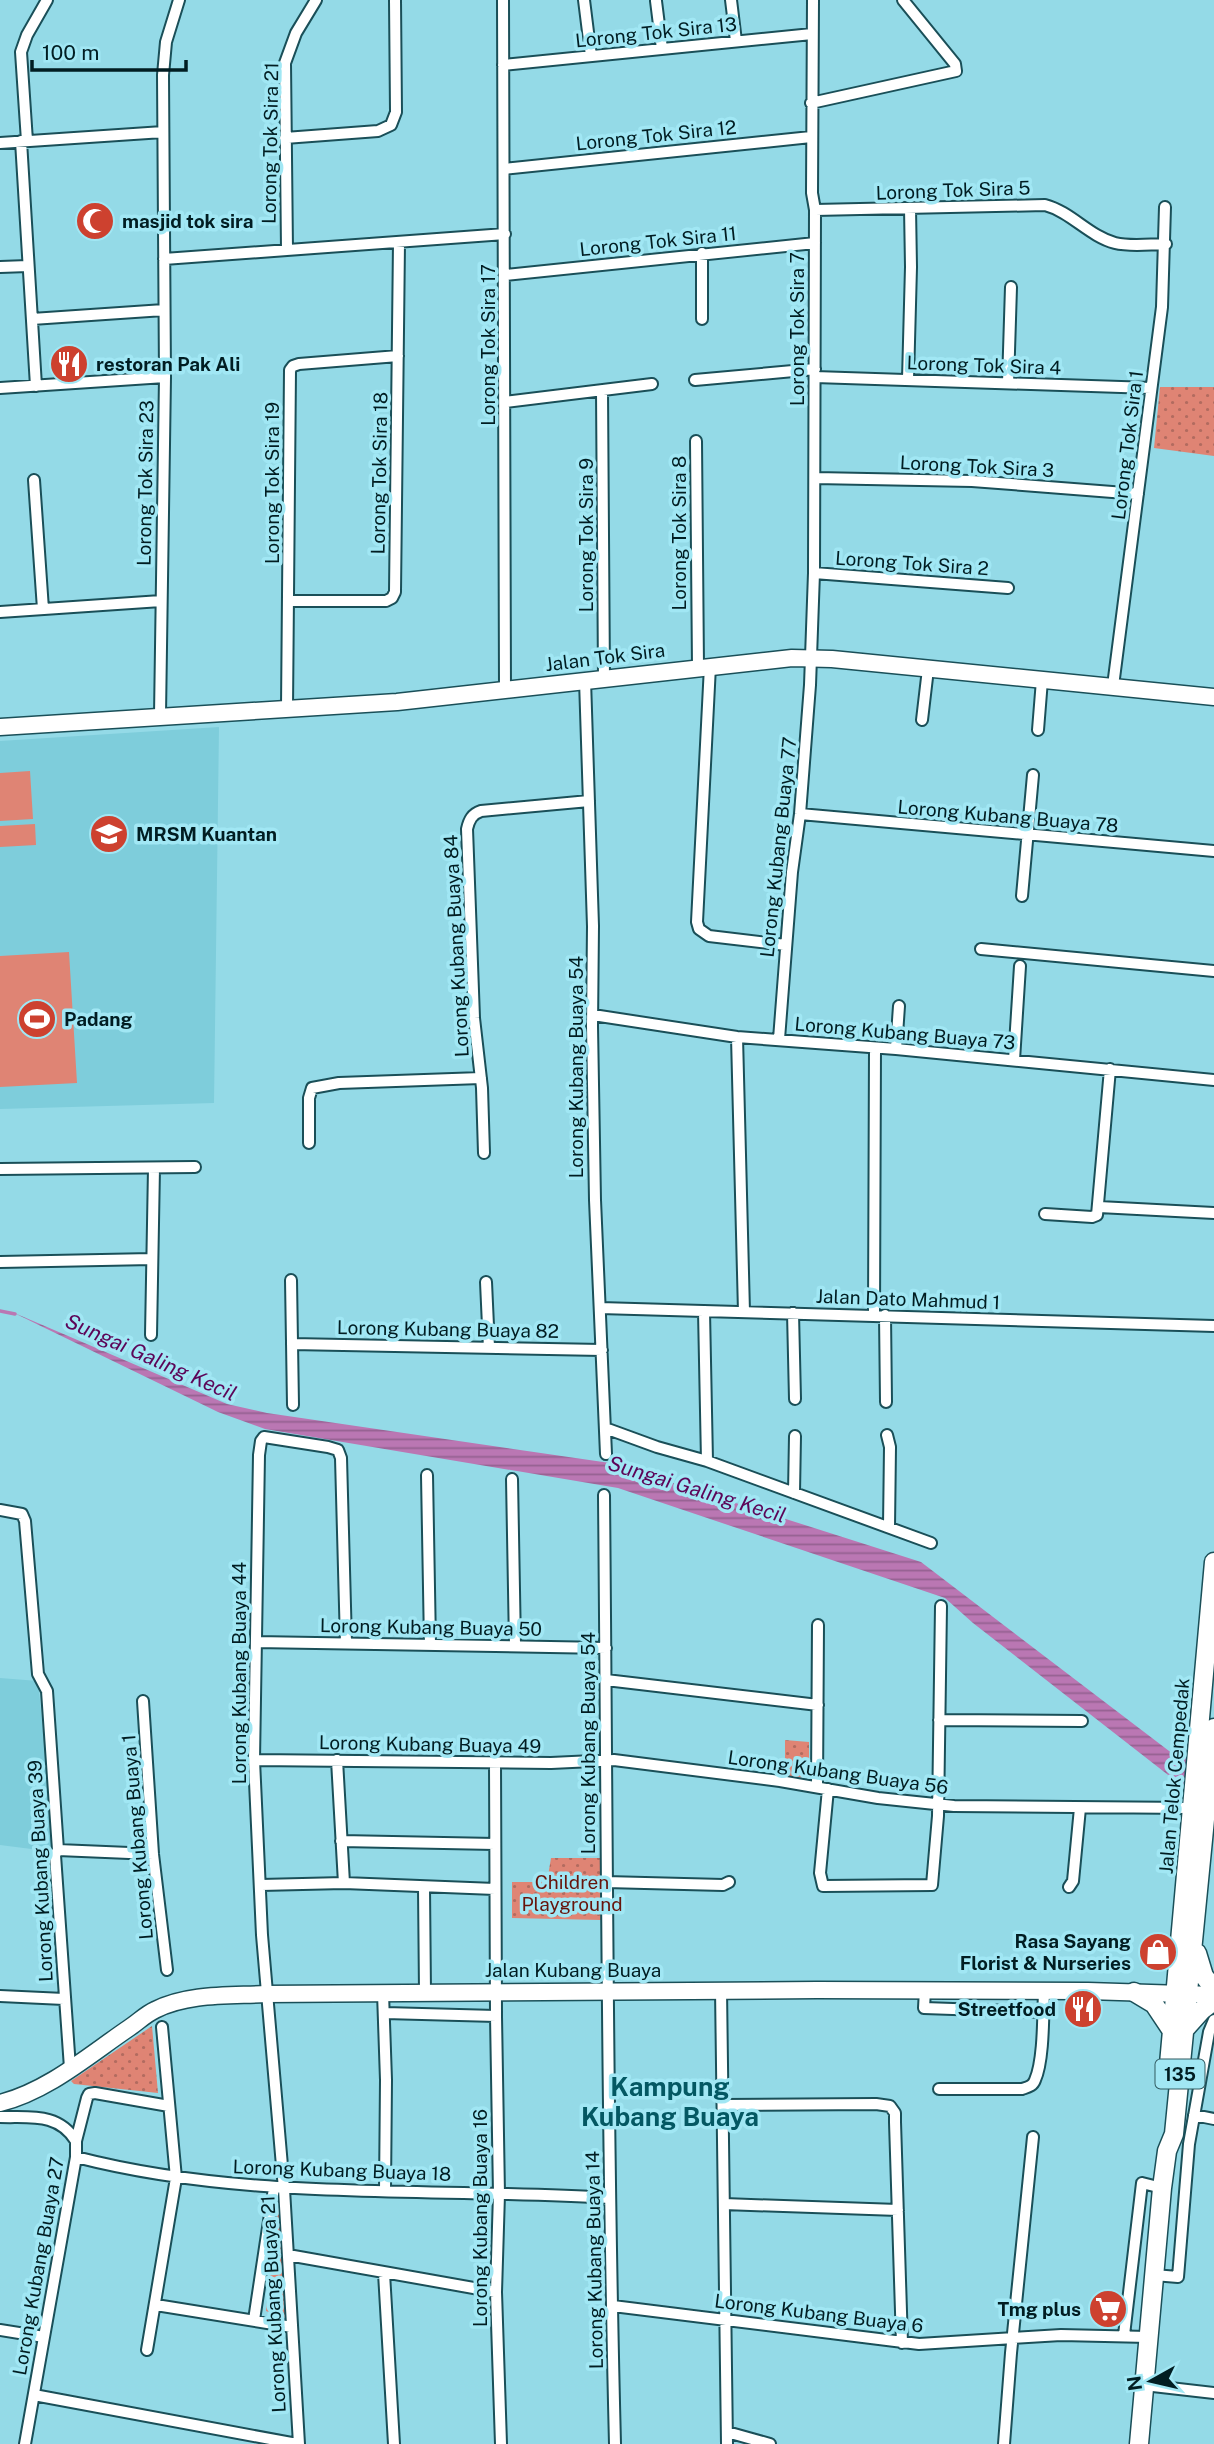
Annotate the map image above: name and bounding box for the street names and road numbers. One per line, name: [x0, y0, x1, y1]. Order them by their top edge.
street label: Lorong Tok Sira 13: [574, 13, 738, 51]
street label: Lorong Tok Sira 21: [258, 62, 282, 224]
street label: Lorong Tok Sira 12: [574, 116, 738, 154]
street label: Lorong Tok Sira 5: [875, 176, 1031, 204]
street label: Lorong Tok Sira 11: [578, 222, 738, 260]
street label: Lorong Tok Sira 7: [786, 252, 808, 406]
street label: Lorong Tok Sira 17: [477, 264, 499, 426]
street label: Lorong Tok Sira 4: [906, 351, 1062, 379]
street label: Lorong Tok Sira 1: [1107, 369, 1147, 521]
street label: Lorong Tok Sira 18: [367, 392, 391, 554]
street label: Lorong Tok Sira 23: [133, 400, 157, 566]
street label: Lorong Tok Sira 19: [261, 402, 283, 564]
street label: Lorong Tok Sira 3: [899, 451, 1055, 481]
street label: Lorong Tok Sira 8: [668, 456, 690, 610]
street label: Lorong Tok Sira 9: [575, 458, 597, 612]
street label: Lorong Tok Sira 2: [834, 547, 990, 579]
street label: Jalan Tok Sira: [544, 639, 666, 675]
street label: Lorong Kubang Buaya 77: [755, 736, 801, 958]
street label: Lorong Kubang Buaya 78: [897, 795, 1119, 837]
street label: Lorong Kubang Buaya 84: [439, 834, 473, 1058]
street label: Lorong Kubang Buaya 54: [565, 956, 587, 1178]
street label: Lorong Kubang Buaya 73: [794, 1012, 1016, 1054]
street label: Jalan Dato Mahmud 1: [815, 1285, 1001, 1313]
street label: Lorong Kubang Buaya 82: [337, 1316, 559, 1342]
street label: Lorong Kubang Buaya 44: [228, 1562, 250, 1784]
street label: Lorong Kubang Buaya 50: [320, 1614, 542, 1640]
street label: Lorong Kubang Buaya 54: [577, 1632, 599, 1854]
street label: Jalan Telok Cempedak: [1154, 1677, 1194, 1875]
street label: Lorong Kubang Buaya 49: [319, 1731, 541, 1757]
street label: Lorong Kubang Buaya 1: [117, 1733, 157, 1941]
street label: Lorong Kubang Buaya 56: [726, 1746, 950, 1798]
street label: Lorong Kubang Buaya 39: [23, 1759, 57, 1983]
street label: Jalan Kubang Buaya: [485, 1959, 661, 1981]
road number: 135: [1156, 2060, 1204, 2088]
street label: Lorong Kubang Buaya 16: [469, 2109, 491, 2327]
street label: Lorong Kubang Buaya 14: [581, 2151, 607, 2369]
street label: Lorong Kubang Buaya 27: [8, 2155, 68, 2377]
street label: Lorong Kubang Buaya 18: [232, 2155, 452, 2185]
street label: Lorong Kubang Buaya 21: [256, 2195, 290, 2413]
street label: Lorong Kubang Buaya 6: [713, 2289, 925, 2337]

